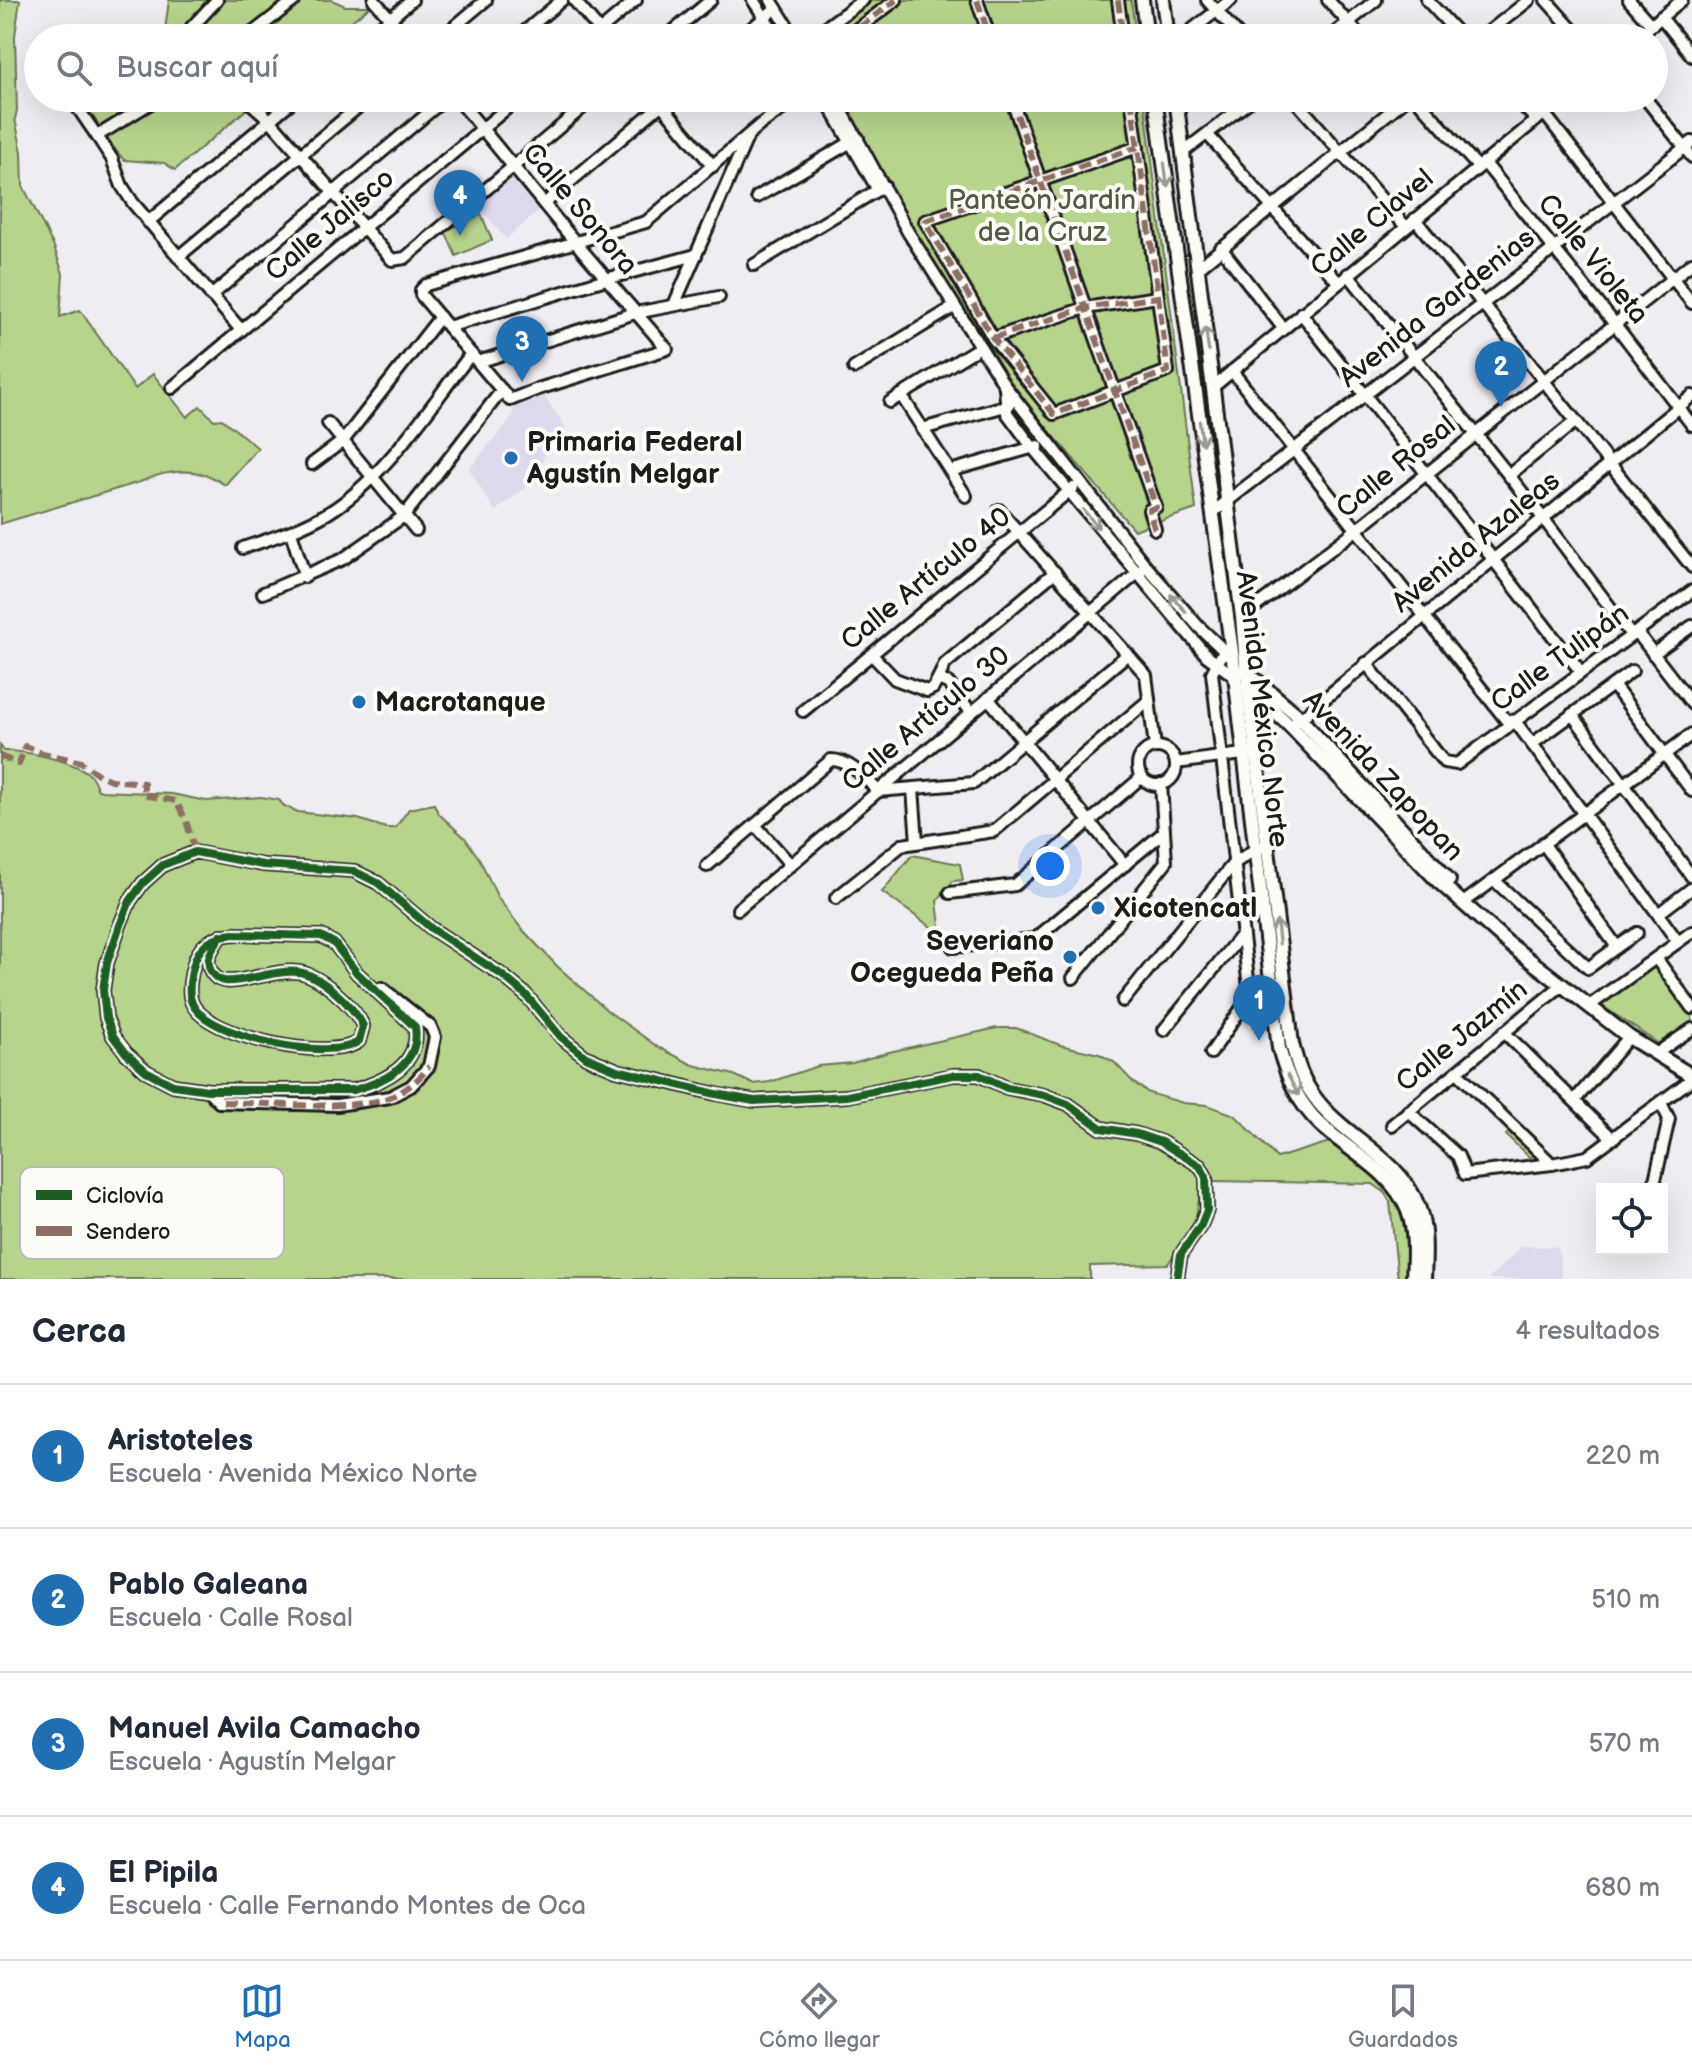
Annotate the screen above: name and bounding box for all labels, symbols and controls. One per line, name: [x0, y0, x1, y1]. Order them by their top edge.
search box: [24, 24, 1668, 112]
icon: search: [52, 46, 96, 90]
text: Buscar aquí: [116, 50, 278, 86]
street label: Calle Sonora: [515, 137, 645, 281]
street label: Calle Jalisco: [259, 162, 401, 288]
one-way arrow: [1159, 162, 1174, 187]
street label: Calle Clavel: [1304, 162, 1440, 284]
pin: 4: [434, 170, 486, 236]
park label: Panteón Jardín de la Cruz: [948, 184, 1136, 249]
street label: Calle Violeta: [1531, 187, 1655, 331]
street label: Avenida Gardenias: [1333, 221, 1541, 395]
pin: 3: [496, 316, 548, 382]
one-way arrow: [1199, 327, 1214, 353]
pin: 2: [1475, 341, 1527, 407]
street label: Calle Rosal: [1330, 409, 1462, 525]
one-way arrow: [1194, 420, 1209, 445]
place label: Primaria Federal Agustín Melgar: [526, 426, 742, 491]
marker: Primaria Federal Agustín Melgar: [502, 449, 520, 467]
street label: Avenida Azaleas: [1385, 464, 1567, 620]
street label: Calle Artículo 40: [835, 501, 1017, 657]
one-way arrow: [1082, 508, 1100, 528]
street label: Avenida México Norte: [1229, 569, 1295, 849]
one-way arrow: [1169, 594, 1187, 614]
street label: Calle Tulipán: [1485, 597, 1635, 719]
street label: Calle Artículo 30: [835, 639, 1017, 799]
street label: Avenida Zapopan: [1296, 684, 1470, 868]
place label: Macrotanque: [375, 686, 546, 719]
marker: Macrotanque: [350, 693, 368, 711]
your location: [1030, 846, 1070, 886]
place label: Xicotencatl: [1114, 892, 1257, 925]
marker: Xicotencatl: [1089, 899, 1107, 917]
one-way arrow: [1271, 919, 1286, 946]
place label: Severiano Ocegueda Peña: [850, 925, 1054, 990]
marker: Severiano Ocegueda Peña: [1061, 948, 1079, 966]
street label: Calle Jazmín: [1390, 973, 1534, 1099]
pin: 1: [1233, 975, 1285, 1041]
one-way arrow: [1285, 1073, 1301, 1097]
legend: [20, 1167, 284, 1259]
text: Ciclovía: [86, 1183, 164, 1210]
map controls: [1596, 1183, 1668, 1255]
button: locate: [1596, 1183, 1668, 1255]
text: Sendero: [86, 1219, 170, 1246]
text: Cerca: [32, 1311, 127, 1352]
text: 4 resultados: [1515, 1316, 1660, 1347]
text: Aristoteles: [108, 1423, 253, 1459]
text: 1: [53, 1441, 63, 1472]
text: 220 m: [1586, 1441, 1660, 1472]
text: Escuela · Avenida México Norte: [108, 1459, 477, 1490]
text: Pablo Galeana: [108, 1567, 308, 1603]
text: 2: [50, 1585, 66, 1616]
text: 510 m: [1591, 1585, 1660, 1616]
text: Escuela · Calle Rosal: [108, 1603, 353, 1634]
text: Manuel Avila Camacho: [108, 1711, 421, 1747]
text: 3: [50, 1729, 66, 1760]
text: 570 m: [1589, 1729, 1660, 1760]
text: Escuela · Agustín Melgar: [108, 1747, 395, 1778]
text: El Pipila: [108, 1855, 219, 1891]
text: 4: [50, 1873, 66, 1904]
text: 680 m: [1585, 1873, 1660, 1904]
text: Escuela · Calle Fernando Montes de Oca: [108, 1891, 586, 1922]
tab: Mapa: [234, 1979, 291, 2054]
tab: Cómo llegar: [759, 1979, 880, 2054]
tab: Guardados: [1348, 1979, 1458, 2054]

